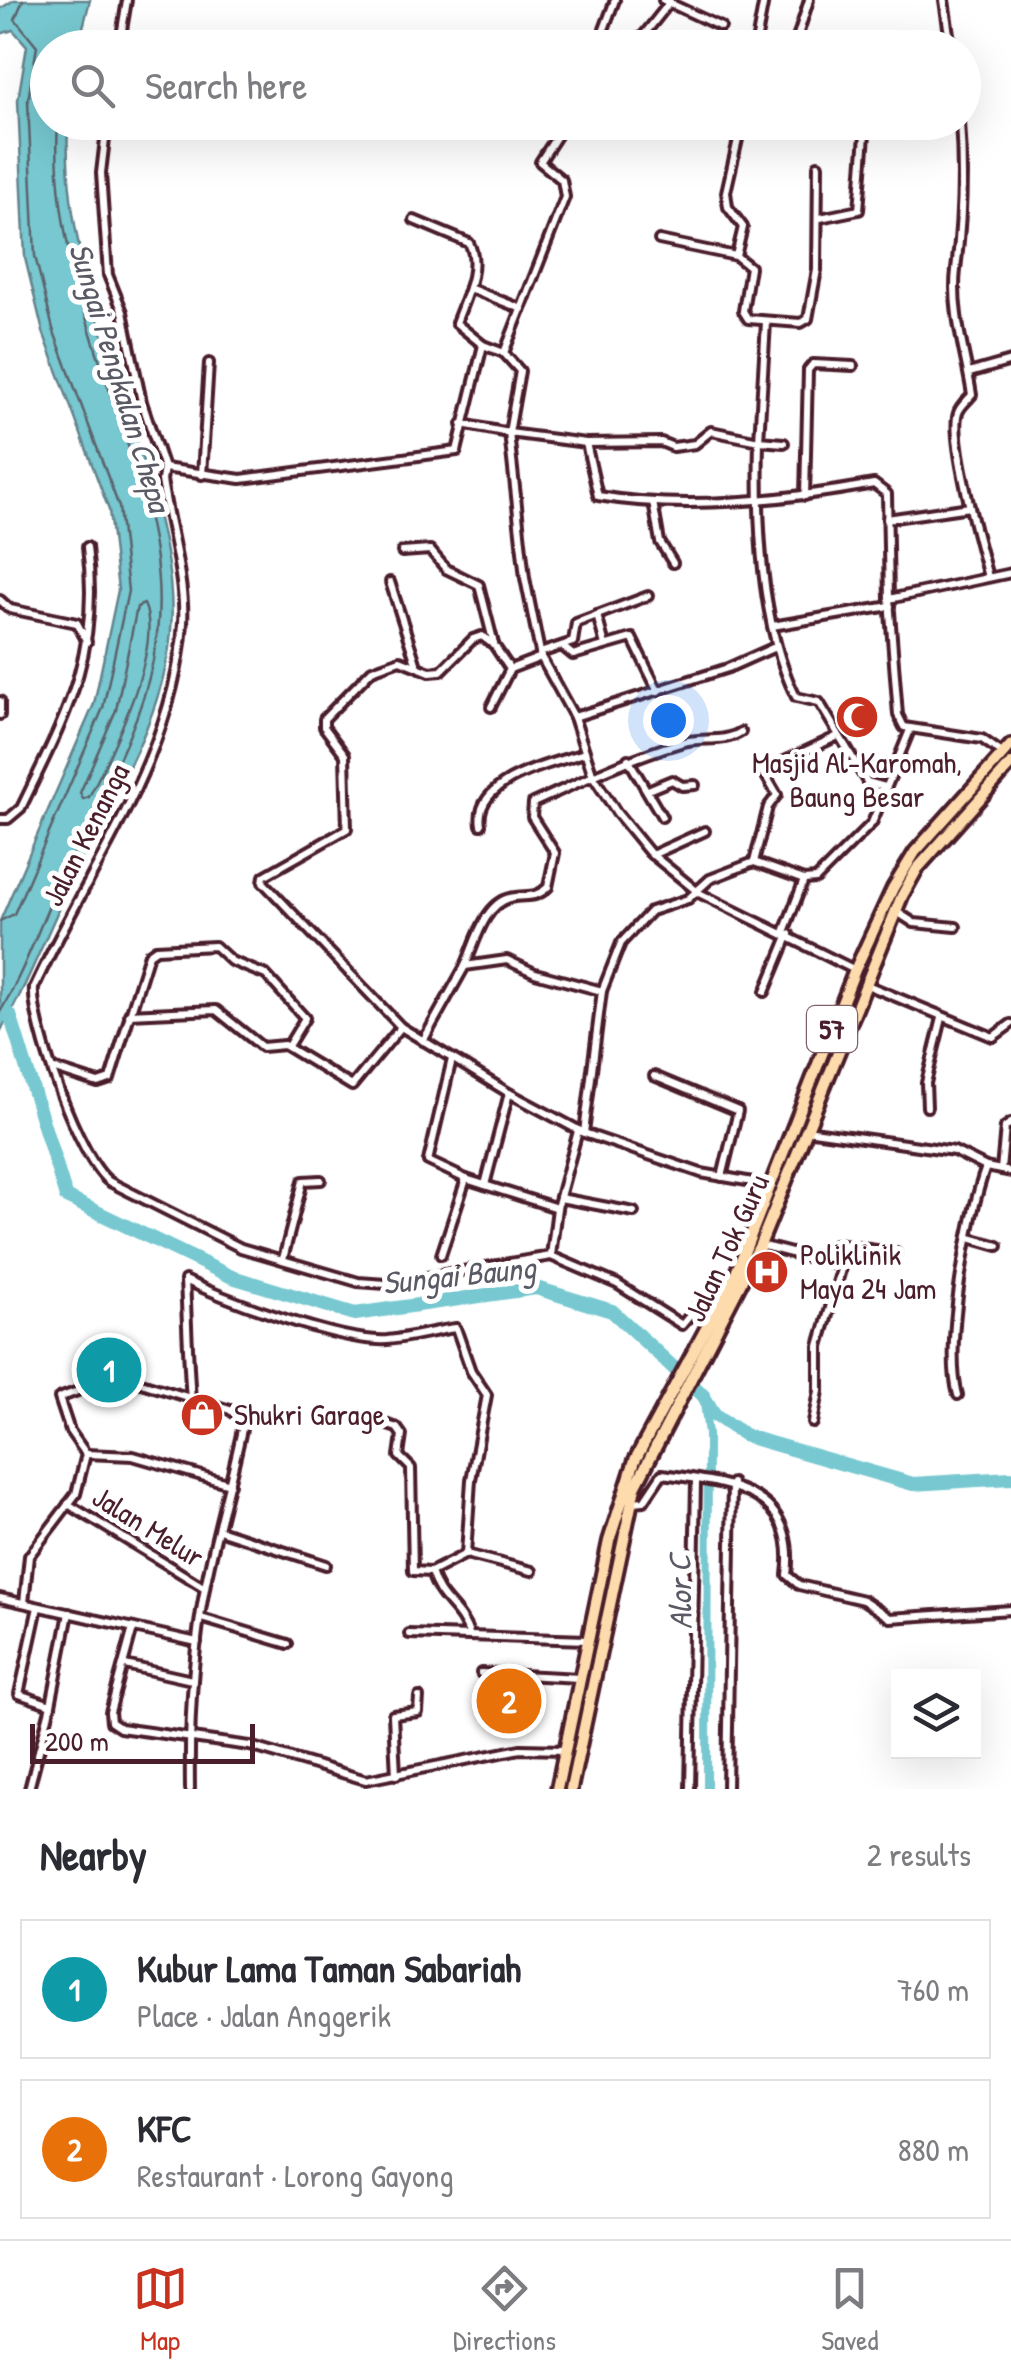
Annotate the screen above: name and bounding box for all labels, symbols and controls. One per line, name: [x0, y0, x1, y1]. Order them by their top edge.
search box: [30, 30, 981, 140]
icon: search: [65, 58, 120, 113]
text: Search here: [145, 59, 307, 111]
water label: Sungai Pengkalan Chepa: [59, 237, 183, 520]
mosque icon: Masjid Al-Karomah, Baung Besar: [834, 694, 880, 740]
your location: [643, 695, 694, 746]
place label: Masjid Al-Karomah, Baung Besar: [752, 742, 962, 816]
street label: Jalan Kenanga: [32, 756, 138, 913]
road number: 57: [807, 1006, 857, 1052]
street label: Jalan Tok Guru: [674, 1167, 778, 1328]
place label: Poliklinik Maya 24 Jam: [800, 1234, 936, 1308]
water label: Sungai Baung: [380, 1245, 539, 1304]
hospital icon: Poliklinik Maya 24 Jam: [744, 1249, 790, 1295]
pin: 1: [76, 1332, 142, 1408]
shop icon: Shukri Garage: [179, 1392, 225, 1438]
place label: Shukri Garage: [234, 1394, 385, 1434]
street label: Jalan Melur: [85, 1476, 212, 1576]
water label: Alor C: [657, 1551, 702, 1630]
pin: 2: [476, 1664, 542, 1738]
map controls: [891, 1669, 981, 1759]
button: layers: [891, 1669, 981, 1759]
scale bar: [30, 1719, 255, 1764]
text: 200 m: [45, 1722, 109, 1760]
text: Nearby: [40, 1826, 147, 1883]
text: 2 results: [867, 1833, 971, 1876]
text: Kubur Lama Taman Sabariah: [137, 1942, 521, 1994]
text: 1: [69, 1968, 80, 2011]
text: 760 m: [897, 1968, 969, 2011]
text: Place · Jalan Anggerik: [137, 1994, 391, 2037]
text: KFC: [137, 2102, 192, 2154]
text: 2: [67, 2128, 82, 2171]
text: 880 m: [898, 2128, 969, 2171]
text: Restaurant · Lorong Gayong: [137, 2154, 454, 2197]
tab: Map: [133, 2261, 188, 2359]
tab: Directions: [453, 2261, 556, 2359]
tab: Saved: [821, 2261, 878, 2359]

